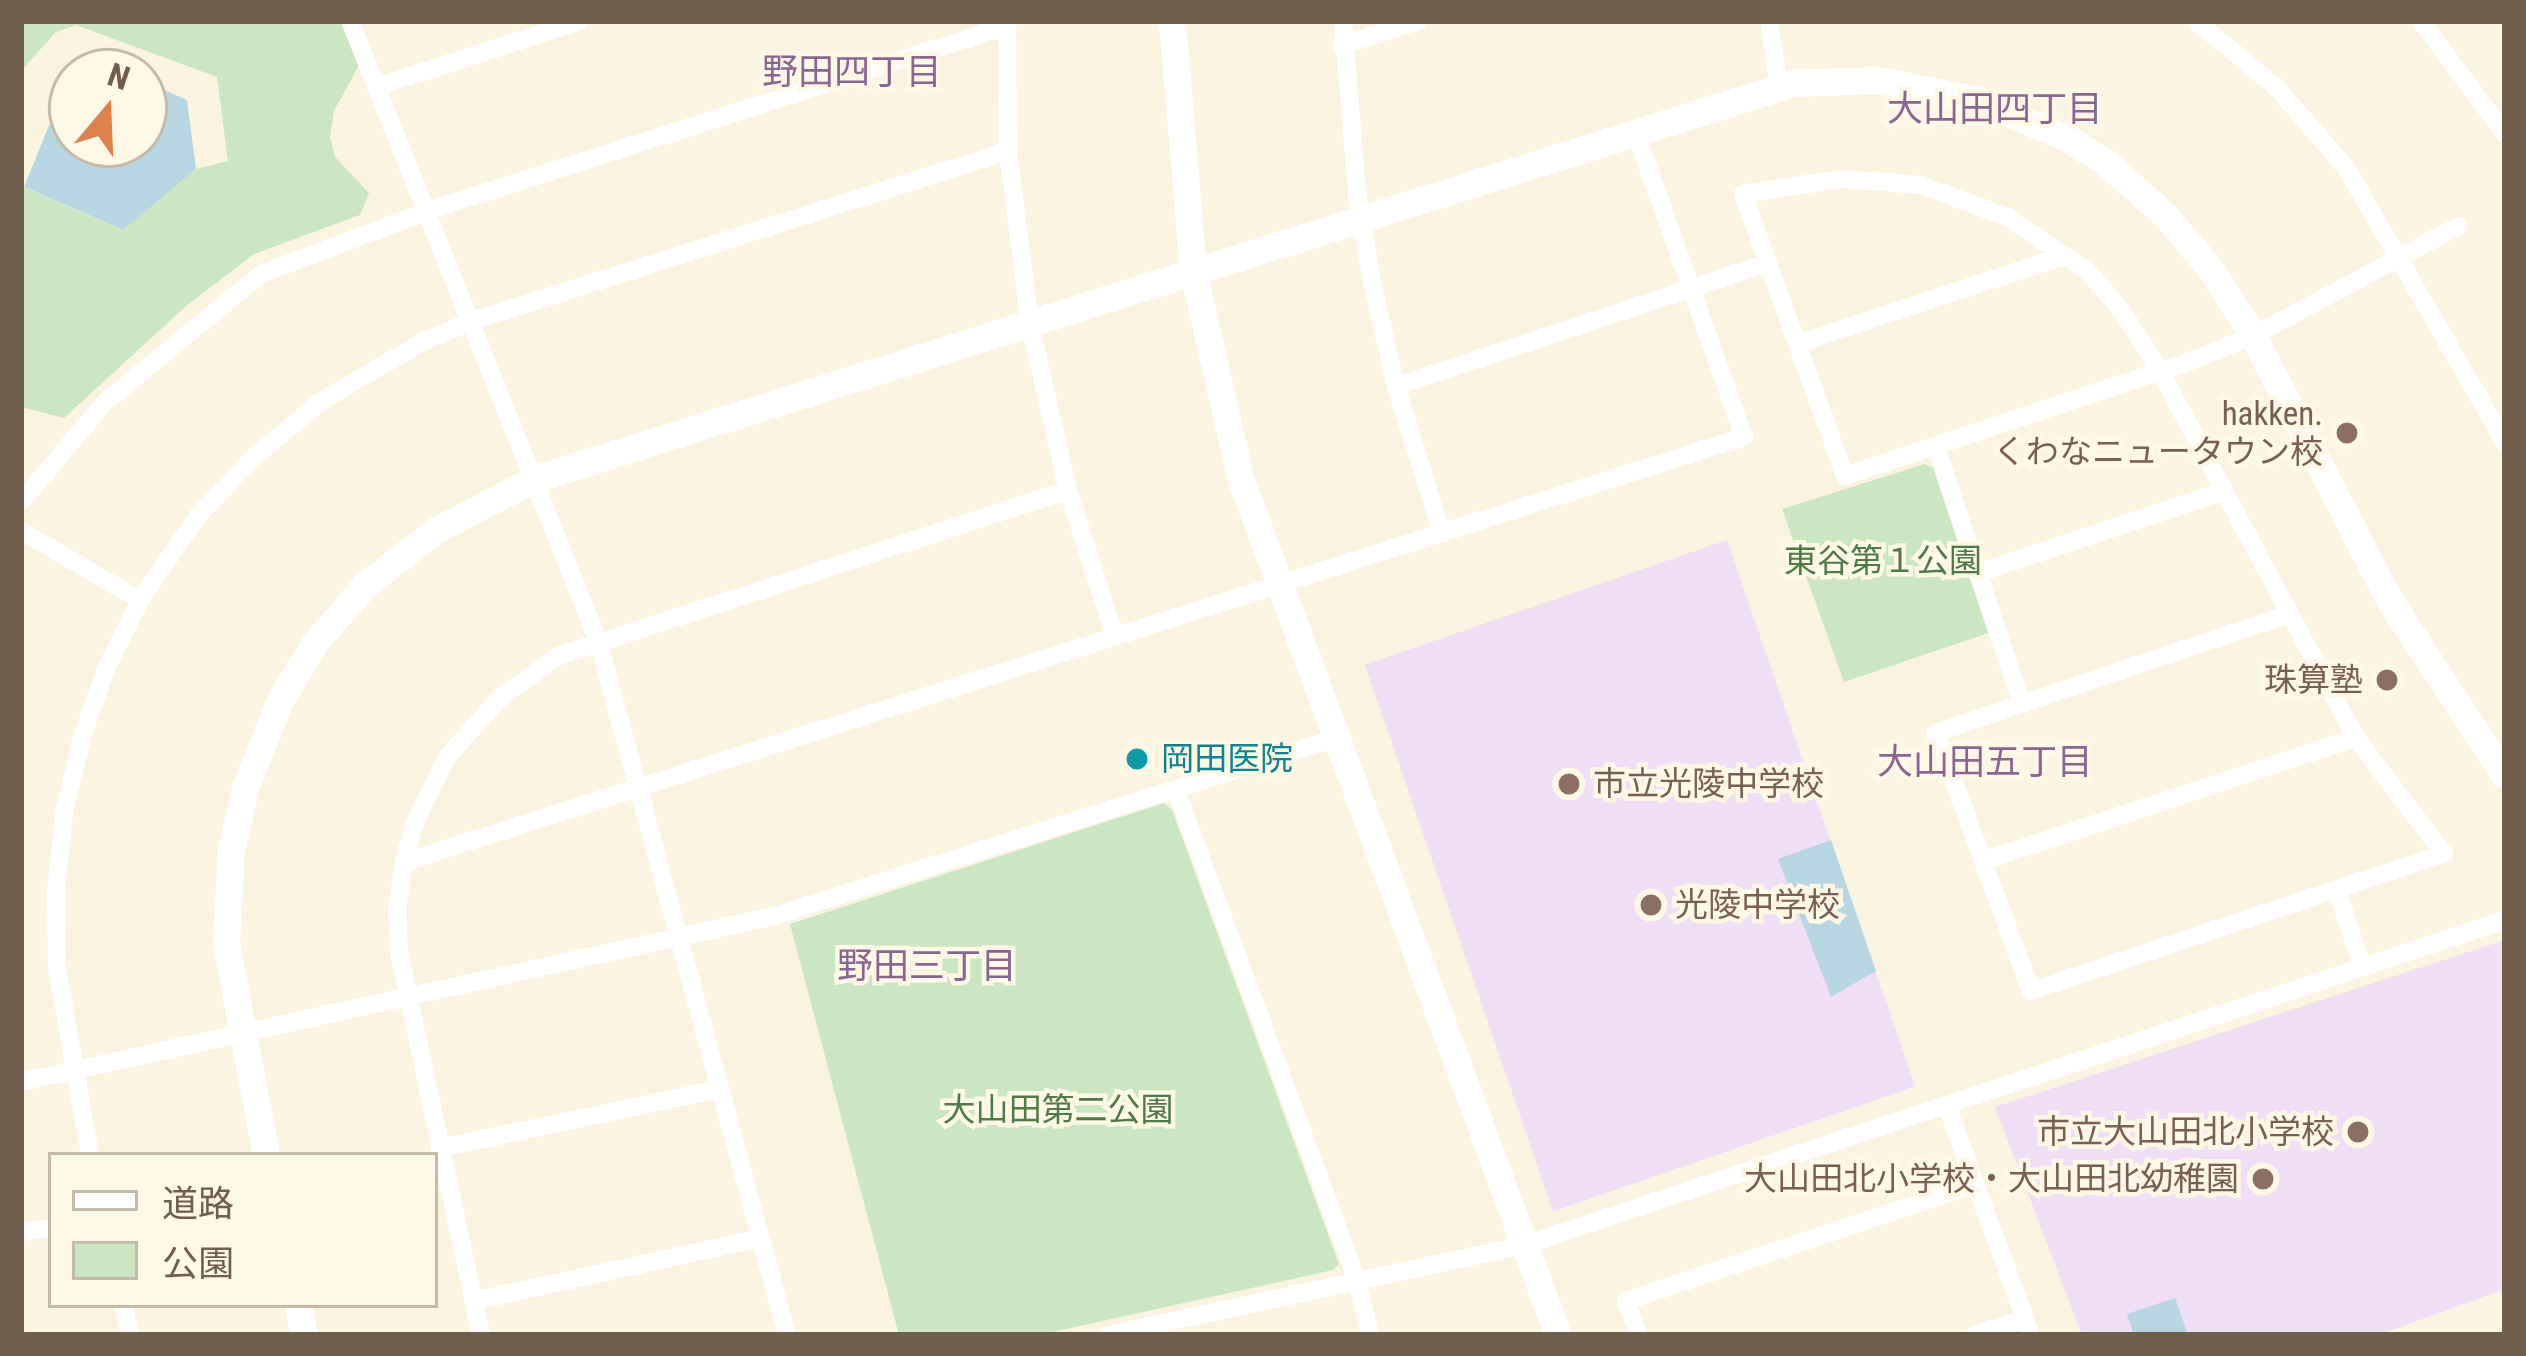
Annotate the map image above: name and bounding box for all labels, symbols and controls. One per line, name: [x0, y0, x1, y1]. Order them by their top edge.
north arrow: [48, 48, 168, 168]
district label: 野田四丁目: [762, 51, 942, 95]
text: N: [103, 55, 135, 98]
district label: 大山田四丁目: [1887, 88, 2103, 132]
place label: hakken. くわなニュータウン校: [1993, 394, 2323, 472]
marker: hakken. くわなニュータウン校: [2334, 420, 2360, 446]
park label: 東谷第１公園: [1784, 541, 1982, 581]
place label: 珠算塾: [2264, 660, 2363, 700]
marker: 珠算塾: [2374, 667, 2400, 693]
place label: 岡田医院: [1161, 739, 1293, 779]
district label: 大山田五丁目: [1877, 741, 2093, 785]
marker: 岡田医院: [1124, 746, 1150, 772]
place label: 市立光陵中学校: [1593, 764, 1824, 804]
marker: 市立光陵中学校: [1556, 771, 1582, 797]
place label: 光陵中学校: [1675, 885, 1840, 925]
marker: 光陵中学校: [1638, 892, 1664, 918]
district label: 野田三丁目: [837, 945, 1017, 989]
park label: 大山田第二公園: [943, 1090, 1173, 1130]
place label: 市立大山田北小学校: [2037, 1112, 2334, 1152]
marker: 市立大山田北小学校: [2345, 1119, 2371, 1145]
legend: [48, 1152, 438, 1308]
place label: 大山田北小学校・大山田北幼稚園: [1744, 1159, 2239, 1199]
marker: 大山田北小学校・大山田北幼稚園: [2250, 1166, 2276, 1192]
text: 道路: [162, 1183, 234, 1225]
text: 公園: [162, 1243, 234, 1285]

